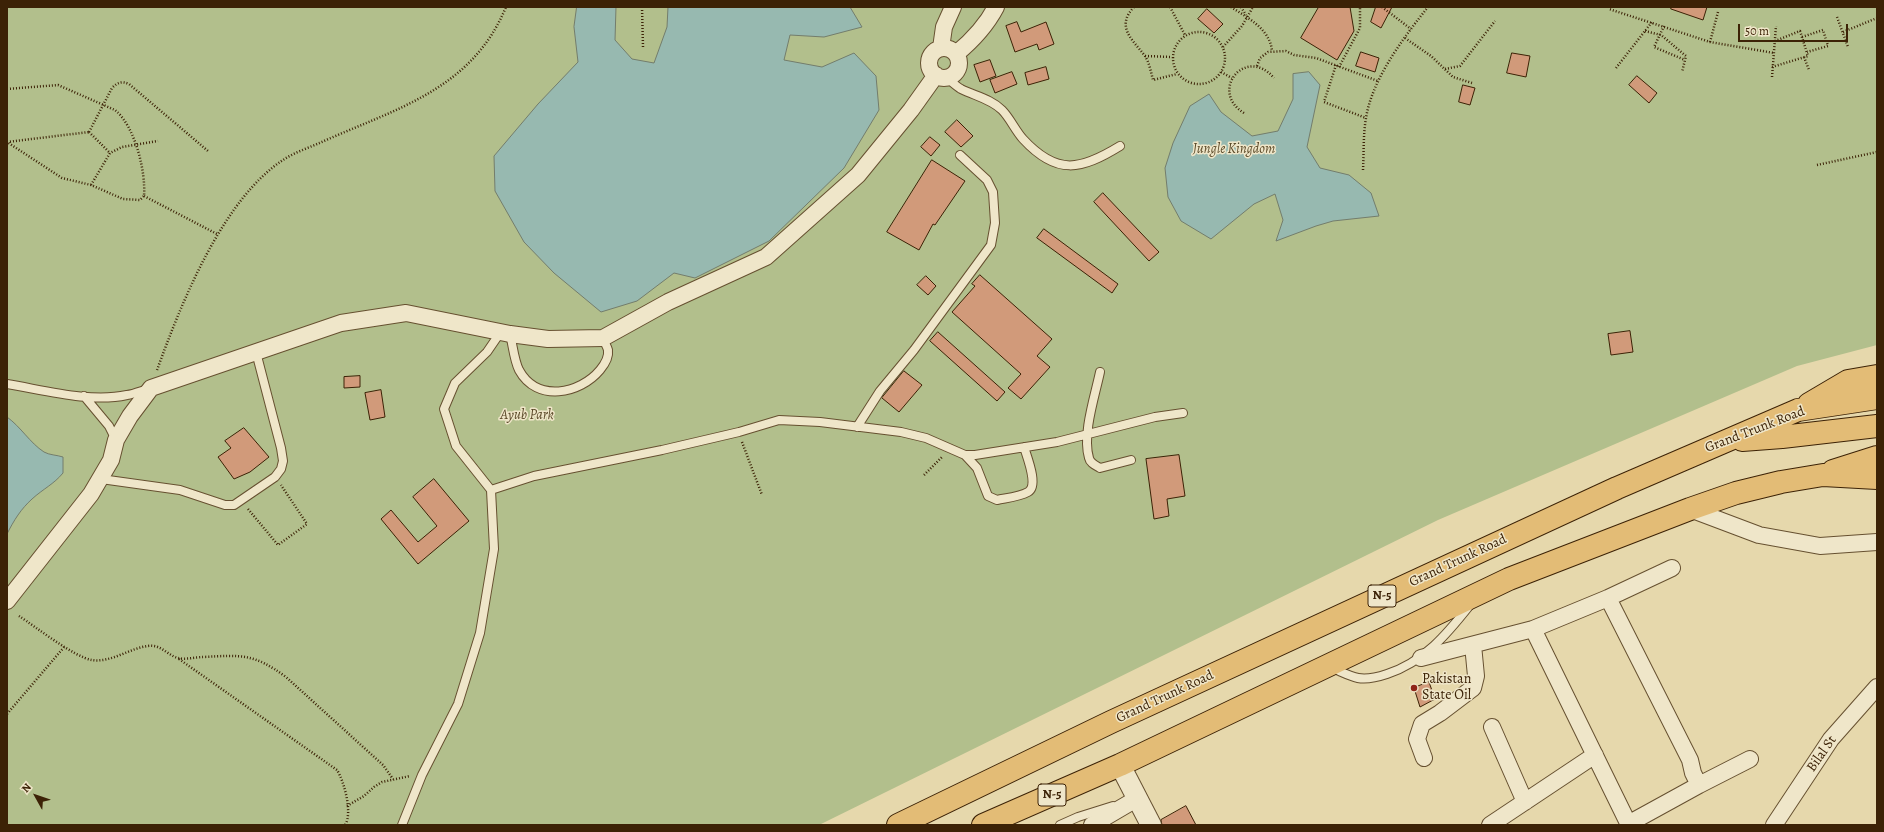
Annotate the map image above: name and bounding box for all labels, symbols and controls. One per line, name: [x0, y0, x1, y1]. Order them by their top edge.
scale bar: [1740, 16, 1850, 42]
text: 50 m: [1745, 23, 1769, 39]
park label: Jungle Kingdom: [1193, 142, 1275, 158]
street label: Grand Trunk Road: [1703, 403, 1807, 457]
park label: Ayub Park: [500, 408, 554, 424]
street label: Grand Trunk Road: [1407, 531, 1509, 591]
road number: N-5: [1368, 585, 1396, 607]
street label: Grand Trunk Road: [1114, 667, 1216, 727]
place label: Pakistan State Oil: [1422, 672, 1471, 704]
marker: Pakistan State Oil: [1409, 683, 1419, 693]
street label: Bilal St: [1804, 733, 1840, 775]
north arrow: [16, 776, 56, 816]
text: N: [18, 780, 35, 796]
road number: N-5: [1038, 784, 1066, 806]

